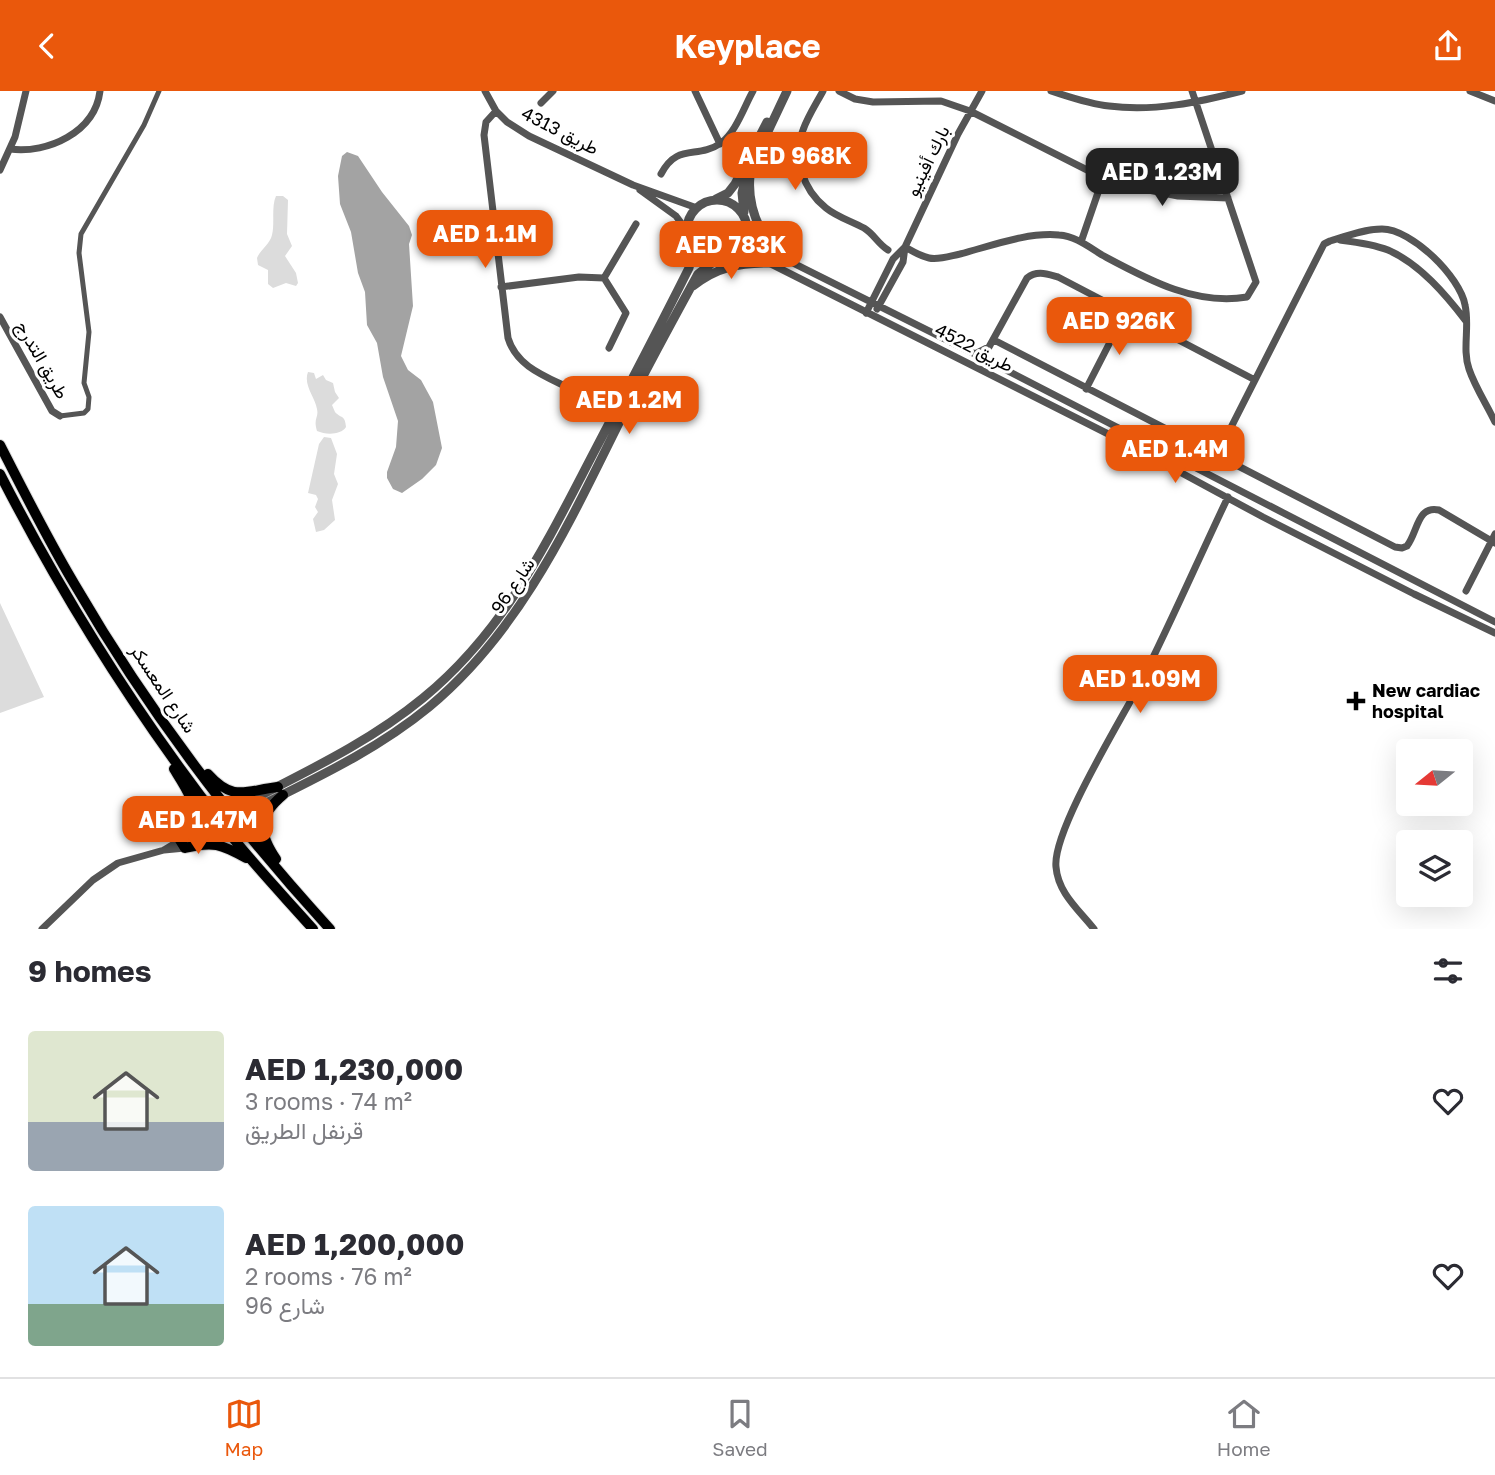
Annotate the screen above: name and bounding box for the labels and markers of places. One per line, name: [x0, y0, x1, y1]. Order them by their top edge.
pin: AED 968K: [723, 133, 867, 192]
pin: AED 1.23M: [1082, 149, 1242, 208]
pin: AED 1.1M: [413, 211, 557, 270]
pin: AED 783K: [659, 221, 803, 281]
pin: AED 926K: [1047, 297, 1191, 357]
pin: AED 1.2M: [557, 377, 701, 436]
pin: AED 1.4M: [1103, 425, 1247, 485]
pin: AED 1.09M: [1060, 655, 1220, 715]
place label: New cardiac hospital: [1372, 679, 1480, 722]
marker: New cardiac hospital: [1346, 691, 1366, 711]
pin: AED 1.47M: [118, 797, 278, 856]

